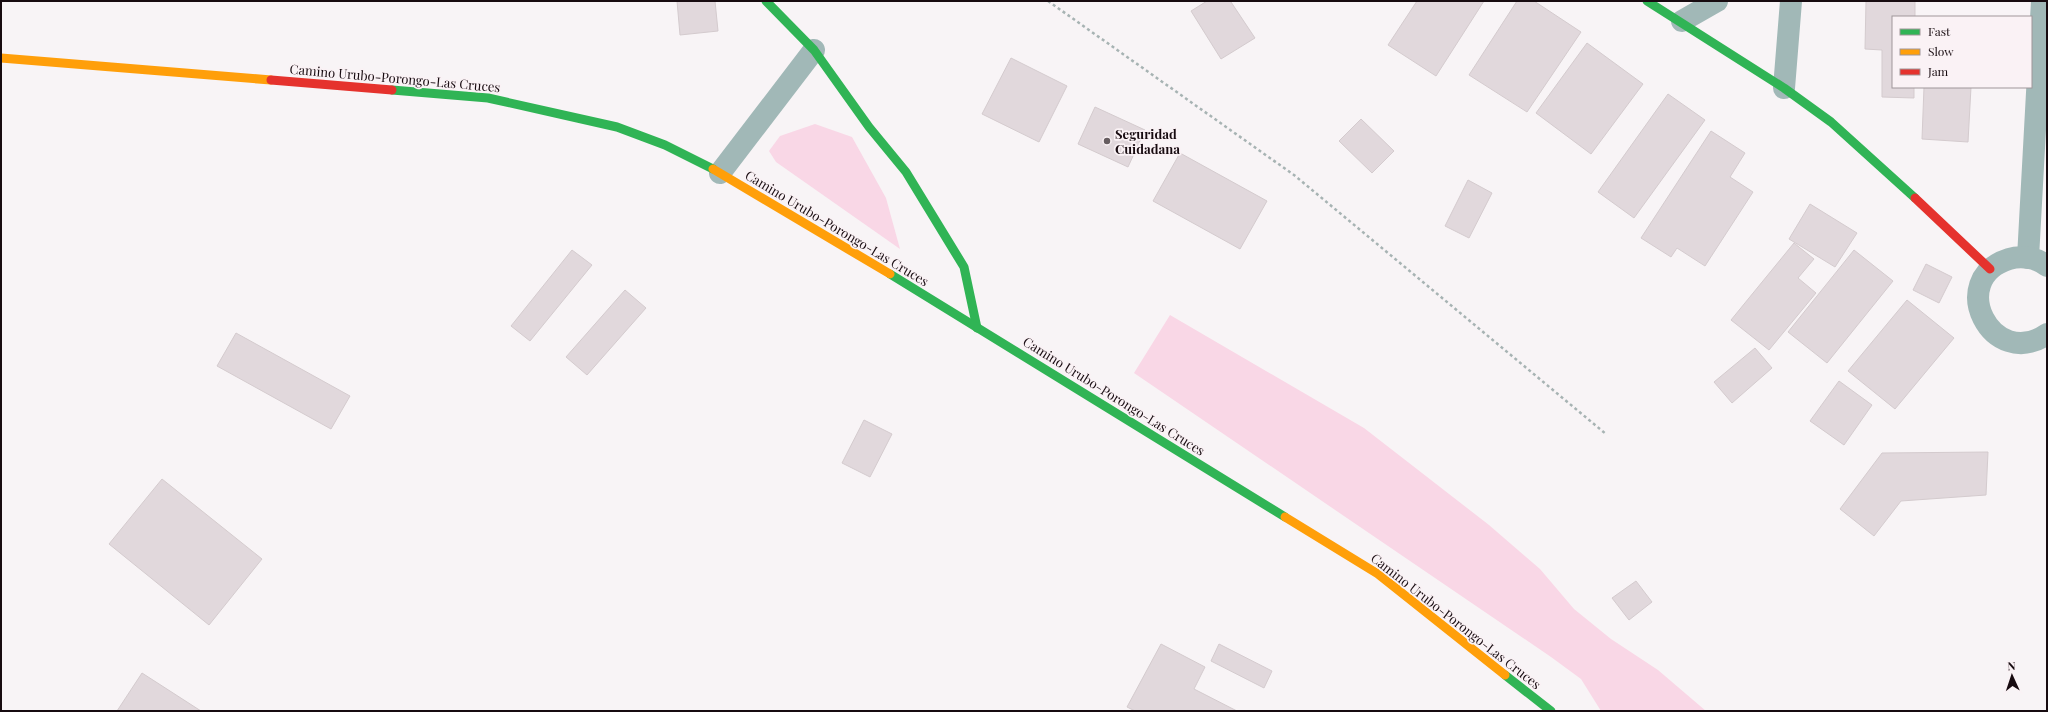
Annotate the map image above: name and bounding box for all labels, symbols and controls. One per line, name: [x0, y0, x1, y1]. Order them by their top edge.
legend: [1892, 16, 2032, 88]
text: Fast: [1928, 23, 1951, 39]
text: Slow: [1928, 43, 1954, 59]
street label: Camino Urubo-Porongo-Las Cruces: [289, 60, 501, 95]
text: Jam: [1927, 63, 1949, 79]
place label: Seguridad Cuidadana: [1115, 125, 1180, 157]
marker: Seguridad Cuidadana: [1102, 136, 1112, 146]
street label: Camino Urubo-Porongo-Las Cruces: [742, 166, 932, 289]
street label: Camino Urubo-Porongo-Las Cruces: [1020, 332, 1208, 459]
street label: Camino Urubo-Porongo-Las Cruces: [1368, 549, 1545, 692]
north arrow: [1992, 656, 2032, 696]
text: N: [2007, 658, 2016, 673]

